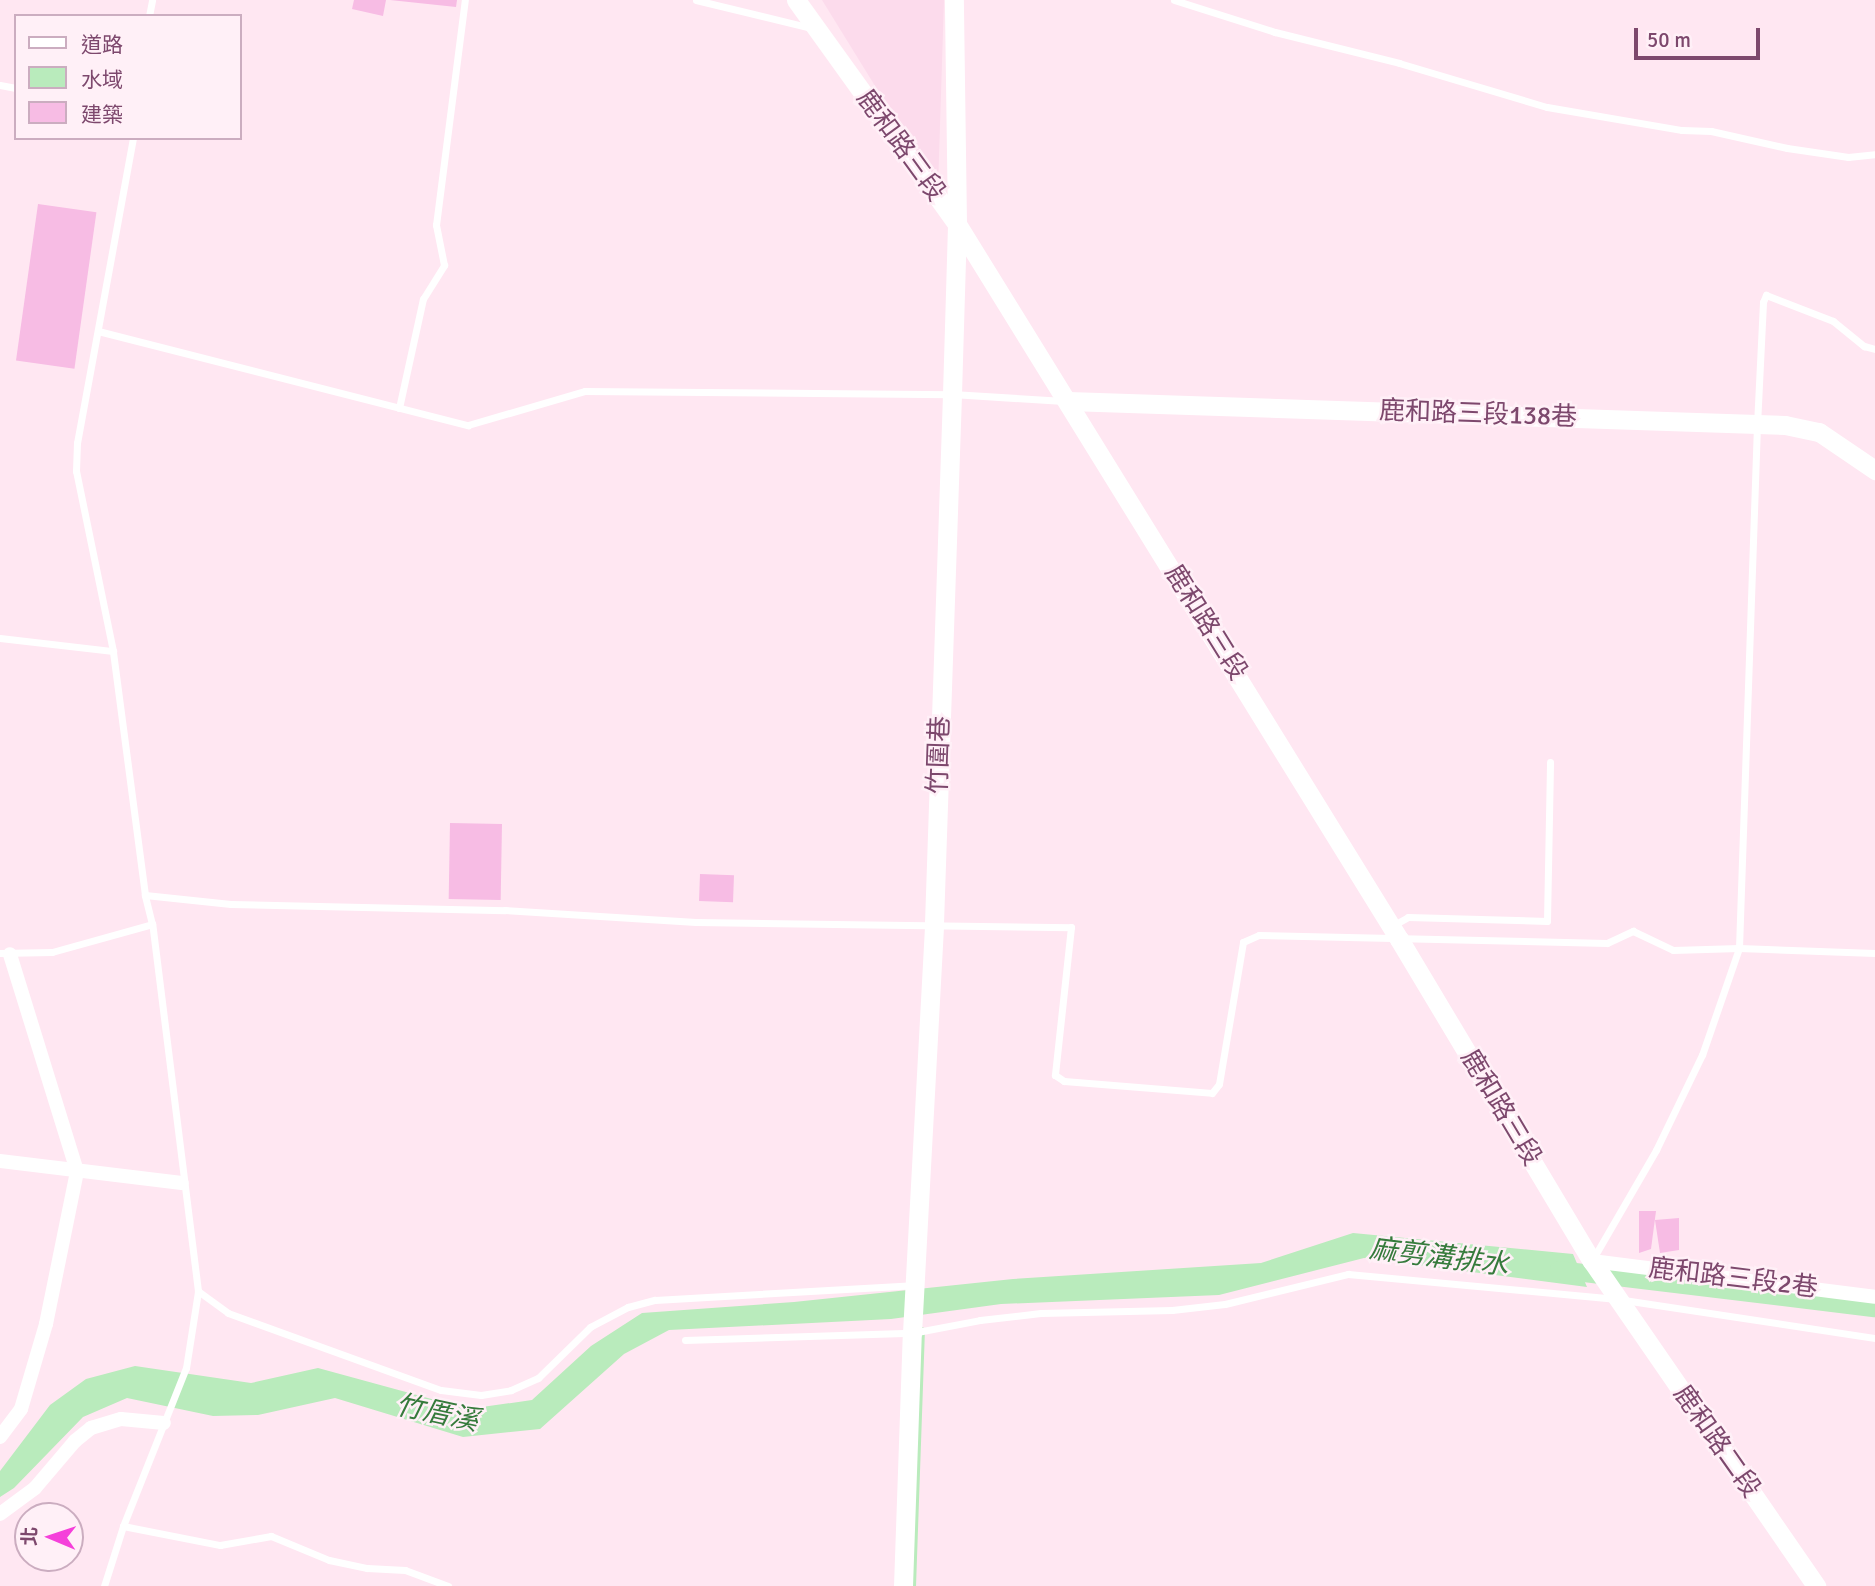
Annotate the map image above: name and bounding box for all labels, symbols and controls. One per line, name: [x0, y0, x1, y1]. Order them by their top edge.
legend: [14, 14, 242, 140]
scale bar: [1637, 14, 1763, 58]
text: 50 m: [1647, 27, 1691, 53]
text: 道路: [81, 32, 123, 58]
text: 水域: [81, 67, 123, 93]
street label: 鹿和路三段: [849, 84, 951, 208]
text: 建築: [81, 102, 123, 128]
street label: 鹿和路三段138巷: [1378, 396, 1578, 434]
street label: 鹿和路三段: [1157, 560, 1253, 686]
street label: 竹圍巷: [923, 715, 957, 795]
street label: 鹿和路三段: [1453, 1044, 1547, 1172]
water label: 麻剪溝排水: [1367, 1232, 1511, 1282]
street label: 鹿和路三段2巷: [1647, 1253, 1819, 1305]
street label: 鹿和路二段: [1666, 1380, 1766, 1504]
water label: 竹厝溪: [392, 1388, 482, 1438]
north arrow: [14, 1502, 84, 1572]
text: 北: [18, 1526, 42, 1546]

